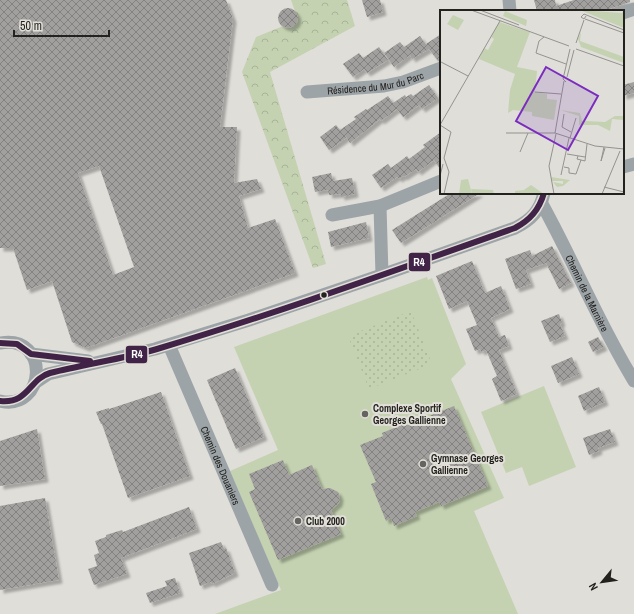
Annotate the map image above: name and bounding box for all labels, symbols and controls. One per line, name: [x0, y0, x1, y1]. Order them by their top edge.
inset map: [440, 10, 624, 194]
scale bar: [14, 12, 109, 38]
text: 50 m: [20, 18, 42, 34]
street label: Résidence du Mur du Parc: [327, 69, 425, 97]
line badge: R4: [408, 252, 431, 272]
street label: Chemin de la Marnière: [562, 253, 611, 334]
text: R4: [413, 255, 425, 269]
unlabelled marker: [319, 290, 329, 300]
line badge: R4: [125, 345, 148, 364]
text: R4: [131, 347, 143, 361]
place label: Complexe Sportif Georges Gallienne: [373, 402, 446, 427]
marker: Complexe Sportif Georges Gallienne: [360, 409, 370, 419]
street label: Chemin des Douaniers: [198, 424, 243, 507]
place label: Gymnase Georges Gallienne: [431, 452, 504, 477]
marker: Gymnase Georges Gallienne: [418, 459, 428, 469]
place label: Club 2000: [306, 515, 345, 528]
marker: Club 2000: [293, 516, 303, 526]
north arrow: [582, 562, 622, 602]
text: N: [586, 581, 601, 593]

